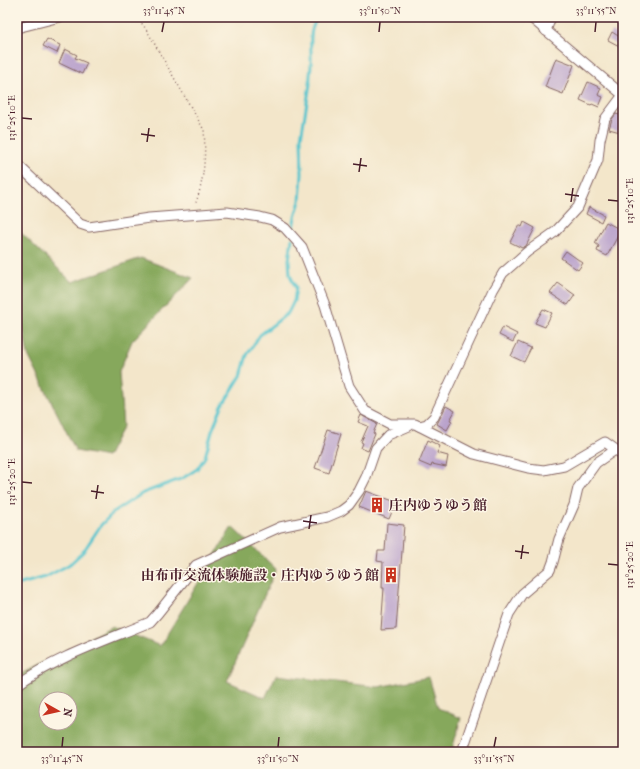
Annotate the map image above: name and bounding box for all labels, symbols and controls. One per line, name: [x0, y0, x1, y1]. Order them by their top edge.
text: 33°11'45"N: [143, 5, 186, 17]
text: 33°11'50"N: [359, 5, 402, 17]
text: 33°11'55"N: [575, 5, 617, 17]
text: 131°25'10"E: [6, 95, 18, 141]
text: 131°25'10"E: [624, 178, 636, 224]
text: 131°25'20"E: [6, 458, 18, 506]
building icon: 庄内ゆうゆう館: [368, 496, 386, 514]
place label: 庄内ゆうゆう館: [389, 497, 487, 514]
text: 131°25'20"E: [624, 541, 636, 589]
building icon: 由布市交流体験施設・庄内ゆうゆう館: [382, 566, 400, 584]
place label: 由布市交流体験施設・庄内ゆうゆう館: [141, 567, 379, 584]
north arrow: [38, 691, 78, 731]
text: N: [60, 707, 74, 718]
text: 33°11'45"N: [41, 753, 84, 765]
text: 33°11'50"N: [257, 753, 300, 765]
text: 33°11'55"N: [473, 753, 515, 765]

